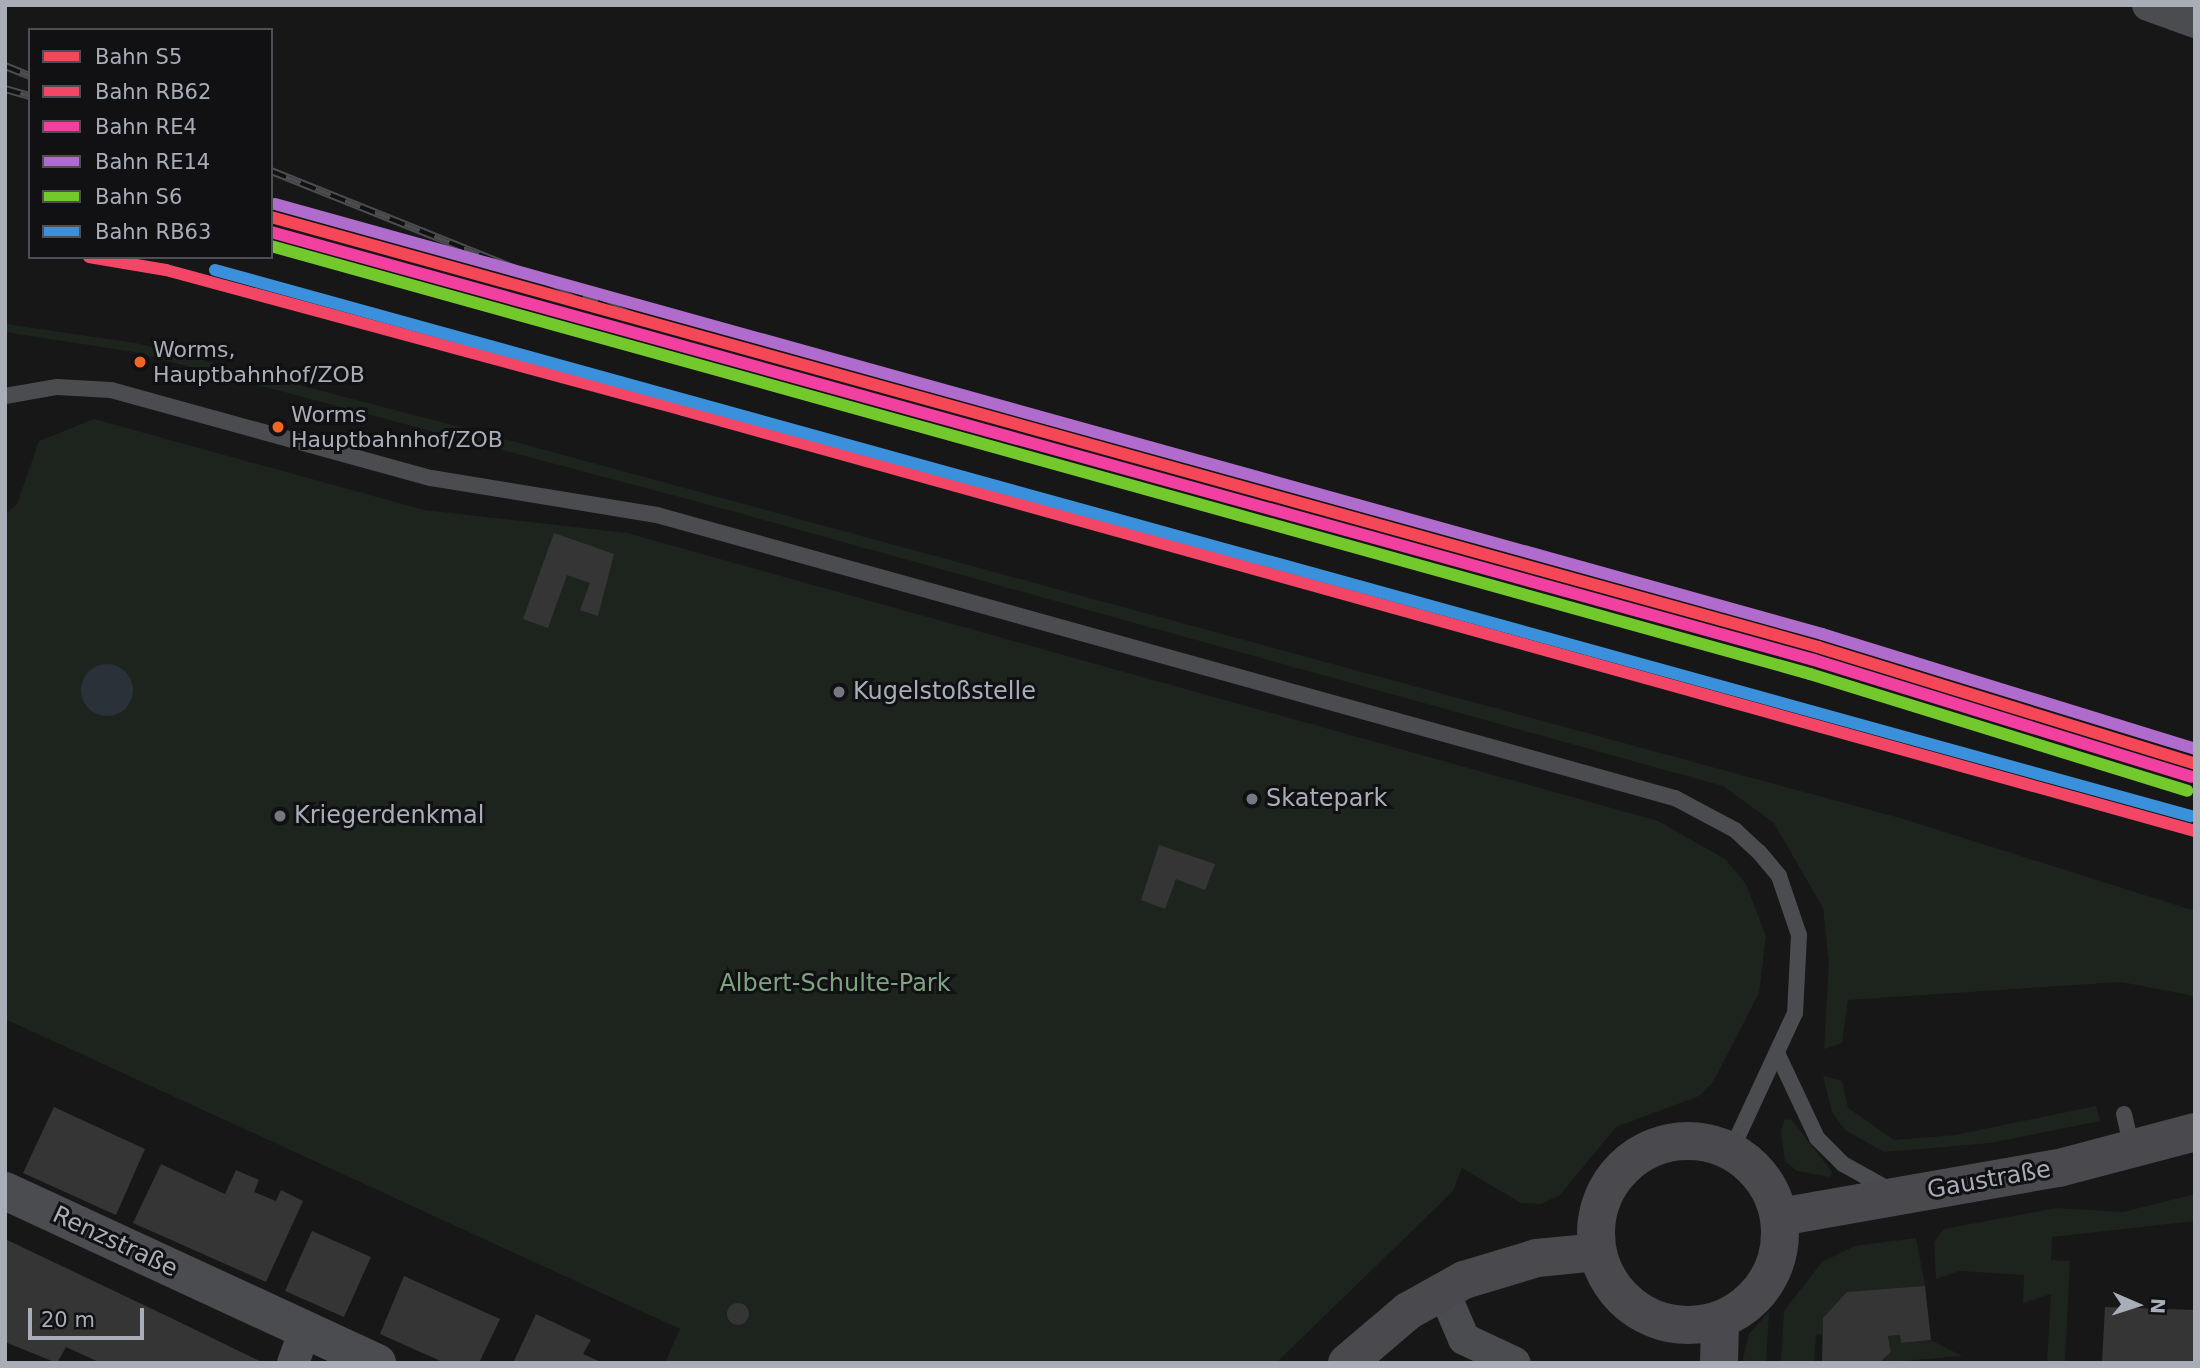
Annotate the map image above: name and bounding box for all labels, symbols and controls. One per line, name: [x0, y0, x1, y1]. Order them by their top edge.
legend: [28, 28, 273, 259]
text: Bahn S5: [95, 45, 182, 69]
text: Bahn RB62: [95, 80, 211, 104]
text: Bahn RE4: [95, 115, 197, 139]
text: Bahn RE14: [95, 150, 210, 174]
text: Bahn S6: [95, 185, 182, 209]
text: Bahn RB63: [95, 220, 211, 244]
place label: Worms, Hauptbahnhof/ZOB: [153, 336, 365, 388]
marker: Worms, Hauptbahnhof/ZOB: [133, 355, 147, 369]
place label: Worms Hauptbahnhof/ZOB: [291, 401, 503, 452]
marker: Worms Hauptbahnhof/ZOB: [271, 420, 285, 434]
place label: Kugelstoßstelle: [853, 678, 1036, 706]
marker: Kugelstoßstelle: [831, 684, 847, 700]
place label: Skatepark: [1266, 785, 1387, 813]
marker: Skatepark: [1244, 791, 1260, 807]
place label: Kriegerdenkmal: [294, 802, 484, 830]
marker: Kriegerdenkmal: [272, 808, 288, 824]
park label: Albert-Schulte-Park: [719, 970, 951, 998]
street label: Gaustraße: [1925, 1155, 2053, 1205]
street label: Renzstraße: [48, 1201, 182, 1283]
north arrow: [2102, 1270, 2172, 1340]
scale bar: [32, 1294, 147, 1338]
text: N: [2147, 1298, 2169, 1315]
text: 20 m: [41, 1308, 95, 1332]

